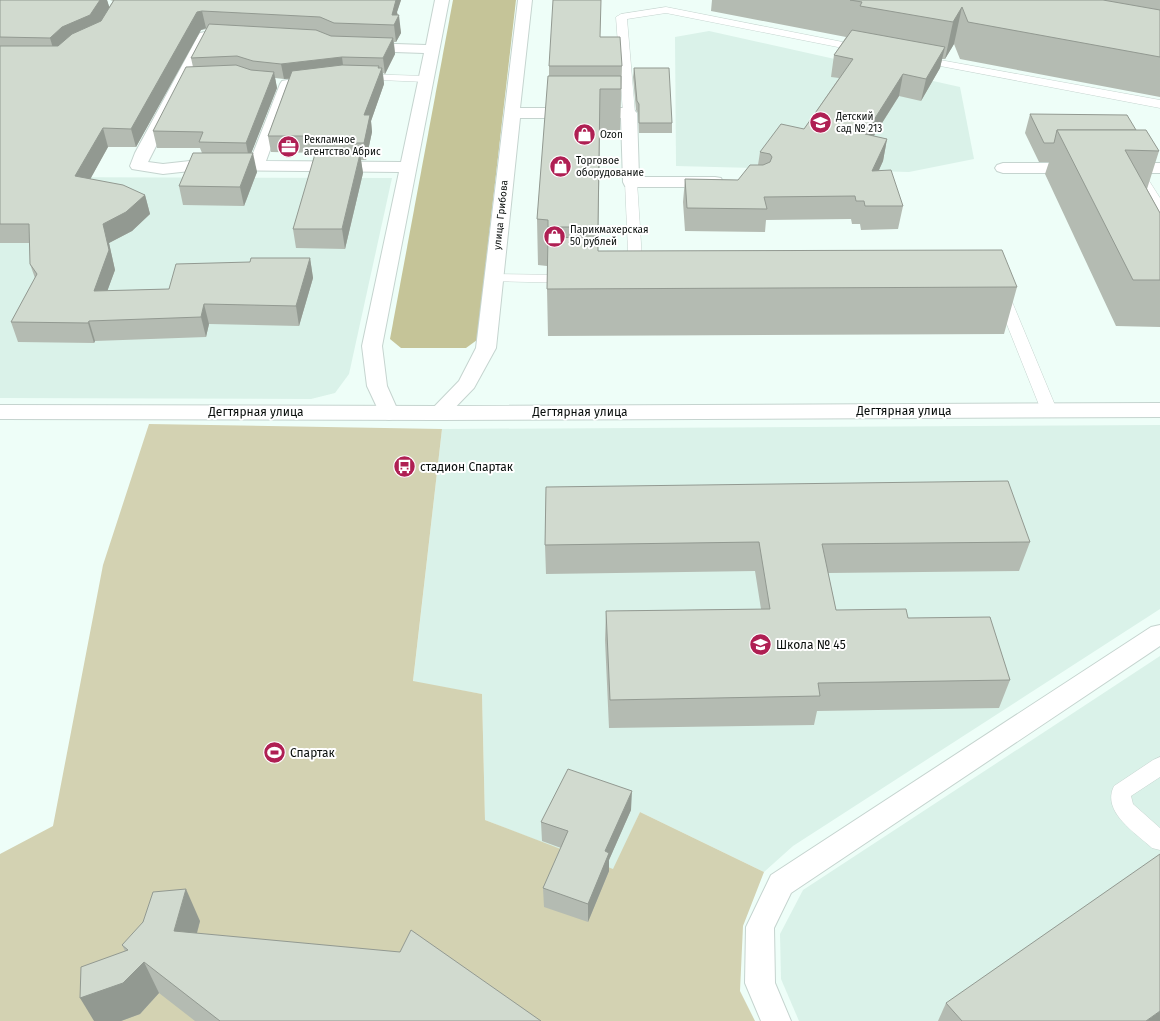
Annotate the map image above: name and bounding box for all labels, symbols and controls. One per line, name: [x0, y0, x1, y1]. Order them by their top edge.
school or university icon: Детский сад № 213: [808, 110, 834, 136]
place label: Детский сад № 213: [835, 111, 882, 135]
shop icon: Ozon: [571, 122, 597, 148]
place label: Ozon: [600, 129, 623, 141]
office icon: Рекламное агентство Абрис: [276, 133, 302, 159]
place label: Рекламное агентство Абрис: [304, 134, 381, 158]
shop icon: Торговое оборудование: [548, 154, 574, 180]
place label: Торговое оборудование: [576, 155, 644, 179]
street label: улица Грибова: [491, 179, 511, 251]
shop icon: Парикмахерская 50 рублей: [541, 223, 567, 249]
place label: Парикмахерская 50 рублей: [570, 224, 648, 248]
street label: Дегтярная улица: [856, 404, 951, 418]
street label: Дегтярная улица: [208, 405, 303, 419]
street label: Дегтярная улица: [532, 405, 627, 419]
bus stop icon: стадион Спартак: [392, 454, 418, 480]
place label: стадион Спартак: [420, 460, 514, 474]
school or university icon: Школа № 45: [747, 632, 773, 658]
place label: Школа № 45: [776, 638, 846, 652]
sports icon: Спартак: [262, 740, 288, 766]
place label: Спартак: [290, 746, 335, 760]

